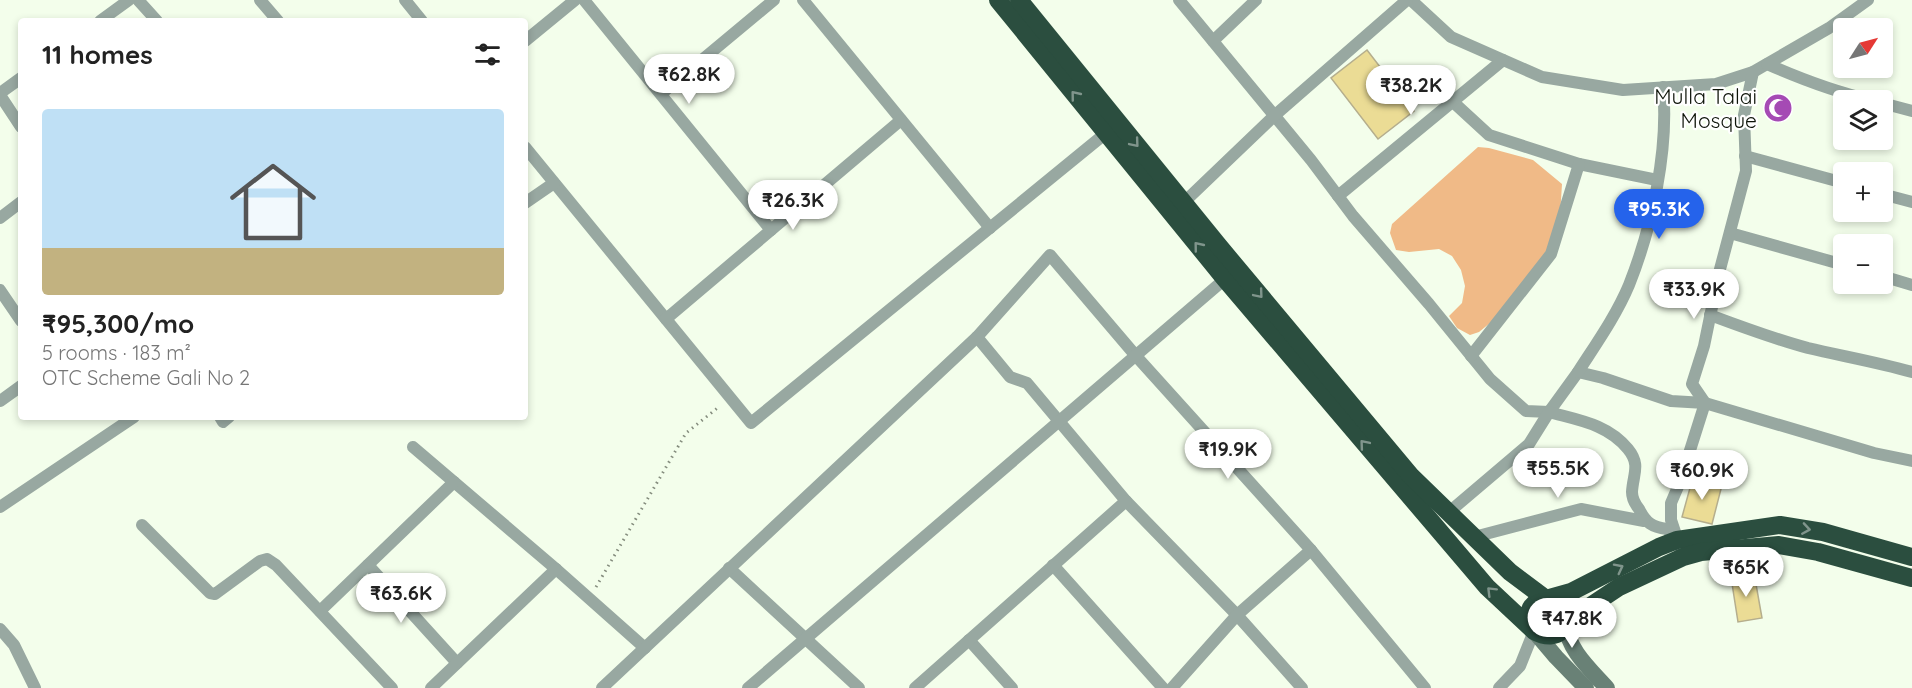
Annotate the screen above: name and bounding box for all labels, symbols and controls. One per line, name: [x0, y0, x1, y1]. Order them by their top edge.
north arrow: [1833, 18, 1893, 78]
map controls: [1833, 18, 1893, 294]
text: 11 homes: [42, 38, 153, 71]
icon: filters: [471, 38, 504, 71]
pin: ₹62.8K: [640, 54, 738, 105]
text: ₹62.8K: [658, 61, 720, 86]
pin: ₹38.2K: [1362, 65, 1460, 116]
text: ₹38.2K: [1380, 72, 1442, 97]
place label: Mulla Talai Mosque: [1654, 83, 1757, 133]
button: layers: [1833, 90, 1893, 150]
one-way arrow: [1071, 91, 1082, 102]
mosque icon: Mulla Talai Mosque: [1762, 92, 1794, 124]
one-way arrow: [1128, 136, 1139, 147]
icon: home: [219, 148, 327, 256]
button: +: [1833, 162, 1893, 222]
pin: ₹26.3K: [744, 180, 842, 231]
text: ₹26.3K: [762, 187, 824, 212]
pin: ₹95.3K: [1610, 189, 1708, 240]
text: ₹95.3K: [1628, 196, 1690, 221]
button: −: [1833, 234, 1893, 294]
one-way arrow: [1195, 242, 1206, 253]
pin: ₹33.9K: [1645, 269, 1743, 320]
text: ₹33.9K: [1663, 276, 1725, 301]
one-way arrow: [1252, 287, 1263, 298]
text: ₹95,300/mo: [42, 307, 194, 340]
text: 5 rooms · 183 m²: [42, 340, 191, 365]
text: OTC Scheme Gali No 2: [42, 365, 250, 390]
pin: ₹19.9K: [1179, 429, 1277, 480]
text: ₹19.9K: [1199, 436, 1257, 461]
one-way arrow: [1360, 440, 1371, 451]
pin: ₹55.5K: [1509, 448, 1607, 499]
pin: ₹60.9K: [1653, 450, 1751, 501]
text: ₹55.5K: [1527, 455, 1589, 480]
text: ₹60.9K: [1670, 457, 1734, 482]
one-way arrow: [1802, 523, 1811, 535]
pin: ₹65K: [1710, 547, 1782, 598]
text: ₹65K: [1723, 554, 1769, 579]
one-way arrow: [1613, 564, 1624, 575]
pin: ₹63.6K: [352, 573, 450, 624]
text: ₹63.6K: [370, 580, 432, 605]
one-way arrow: [1488, 587, 1498, 598]
pin: ₹47.8K: [1523, 598, 1621, 649]
text: ₹47.8K: [1542, 605, 1602, 630]

